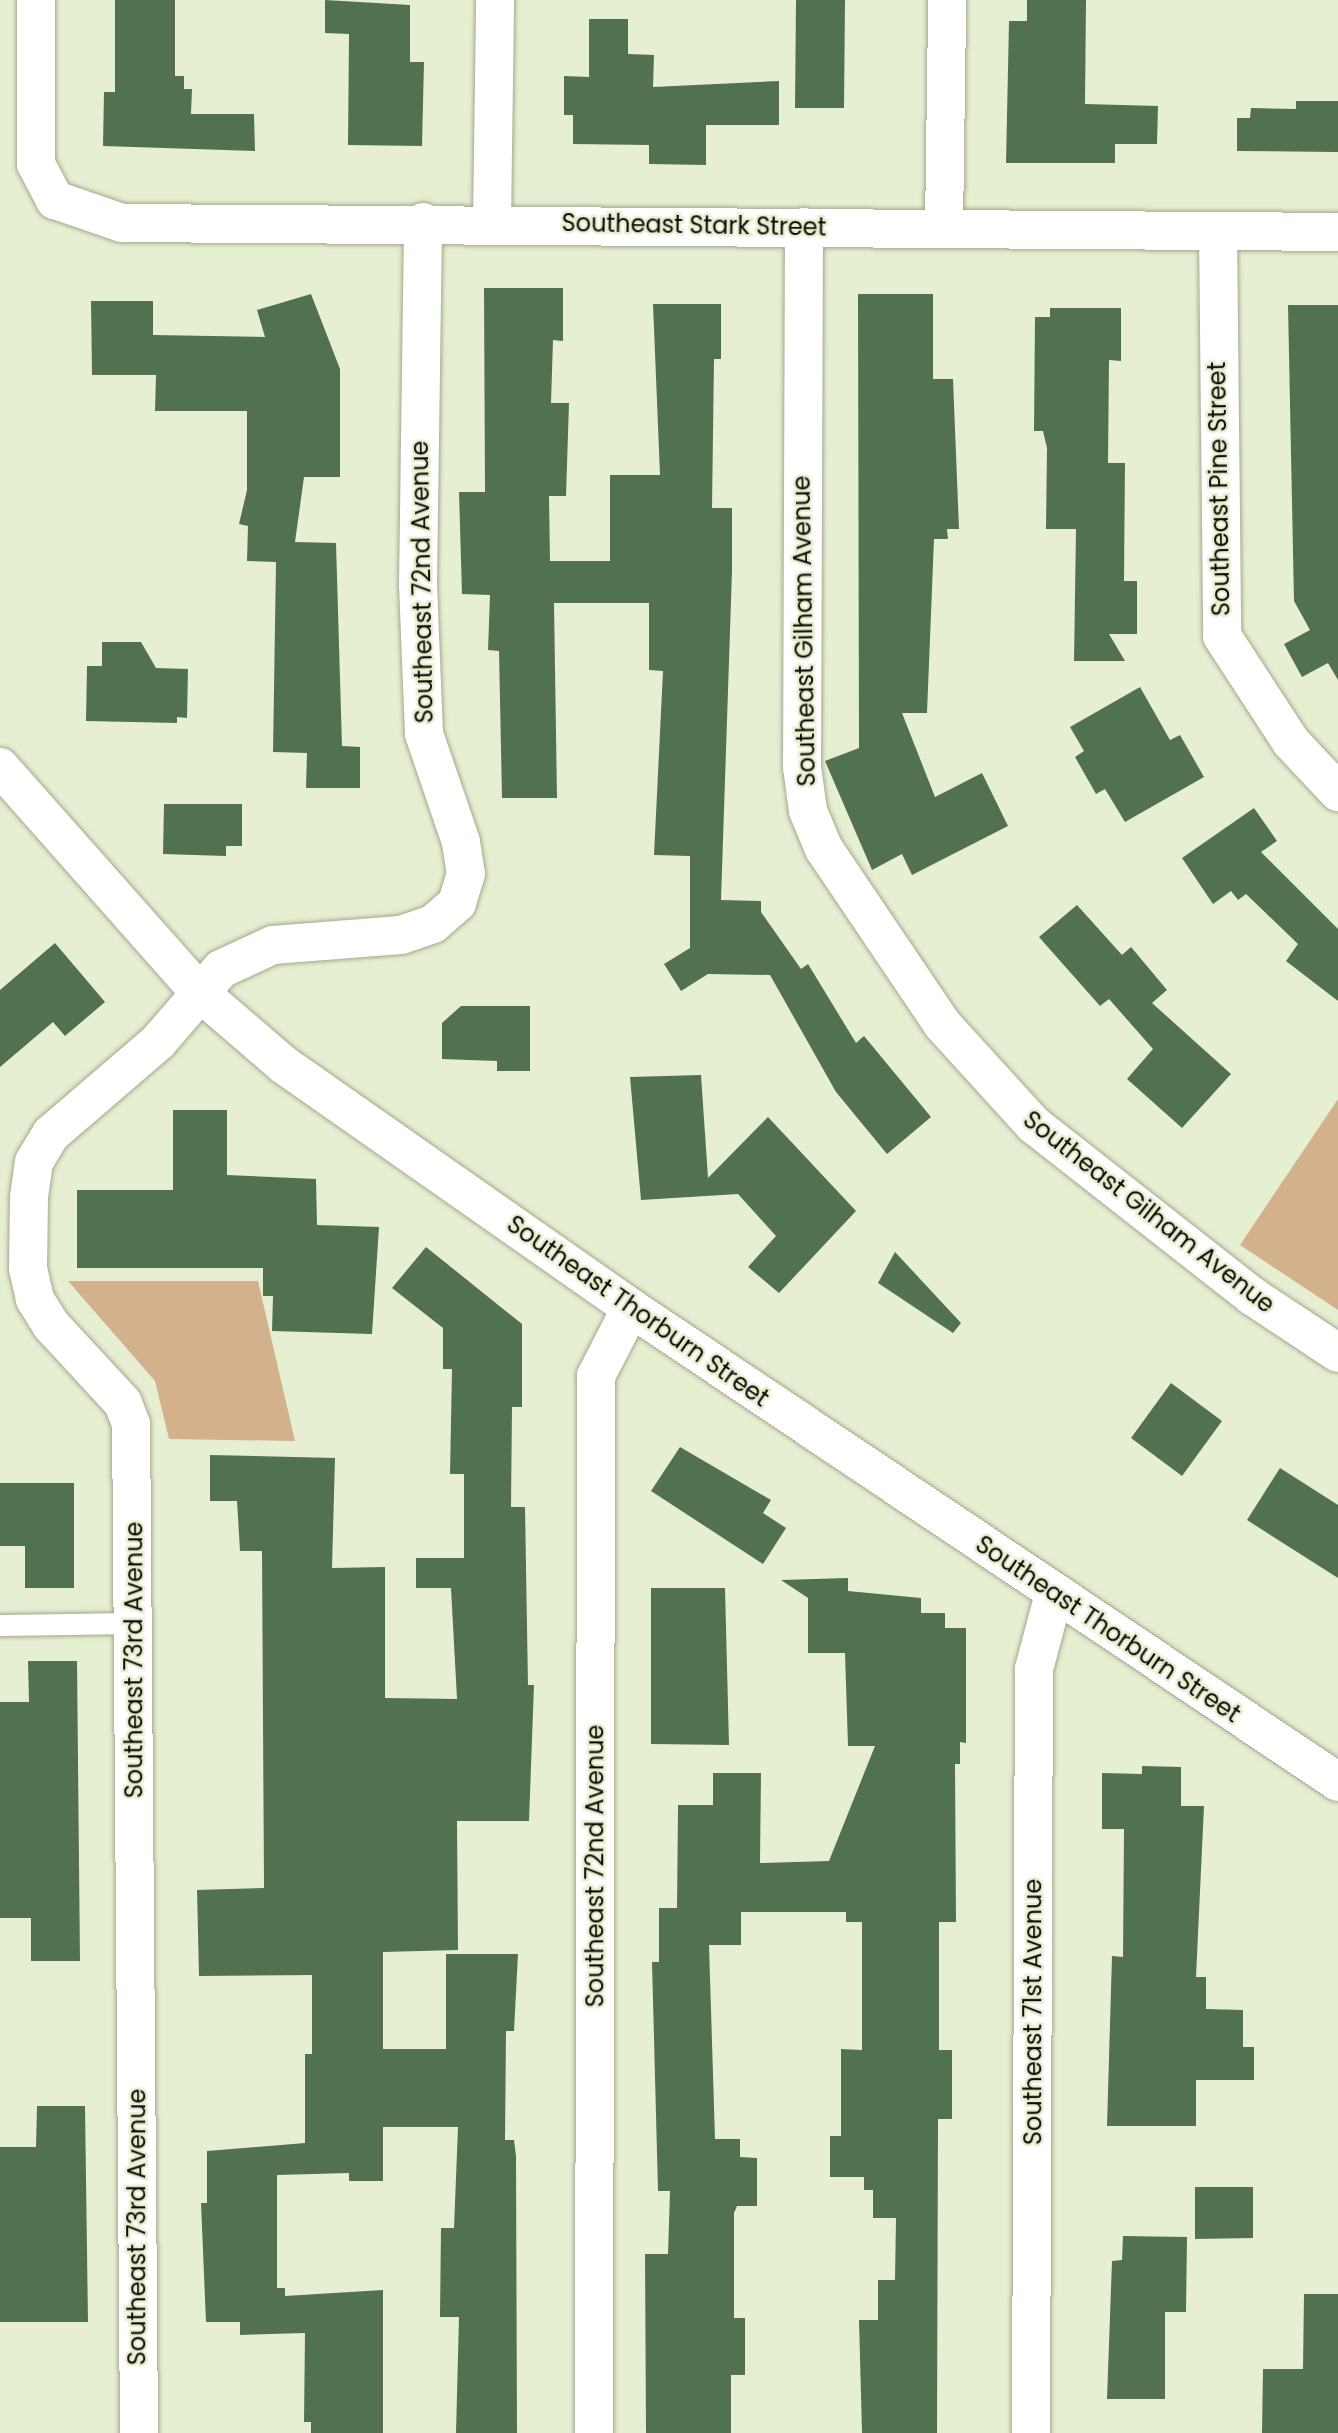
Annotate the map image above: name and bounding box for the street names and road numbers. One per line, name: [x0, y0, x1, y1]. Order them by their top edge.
street label: Southeast Stark Street: [561, 208, 827, 242]
street label: Southeast Pine Street: [1202, 362, 1236, 616]
street label: Southeast 72nd Avenue: [405, 440, 439, 724]
street label: Southeast Gilham Avenue: [787, 475, 821, 787]
street label: Southeast Gilham Avenue: [1018, 1105, 1280, 1319]
street label: Southeast Thorburn Street: [502, 1209, 774, 1413]
street label: Southeast 73rd Avenue: [120, 1522, 148, 1798]
street label: Southeast Thorburn Street: [970, 1530, 1246, 1728]
street label: Southeast 72nd Avenue: [581, 1725, 609, 2007]
street label: Southeast 71st Avenue: [1019, 1879, 1047, 2145]
street label: Southeast 73rd Avenue: [123, 2089, 151, 2365]

